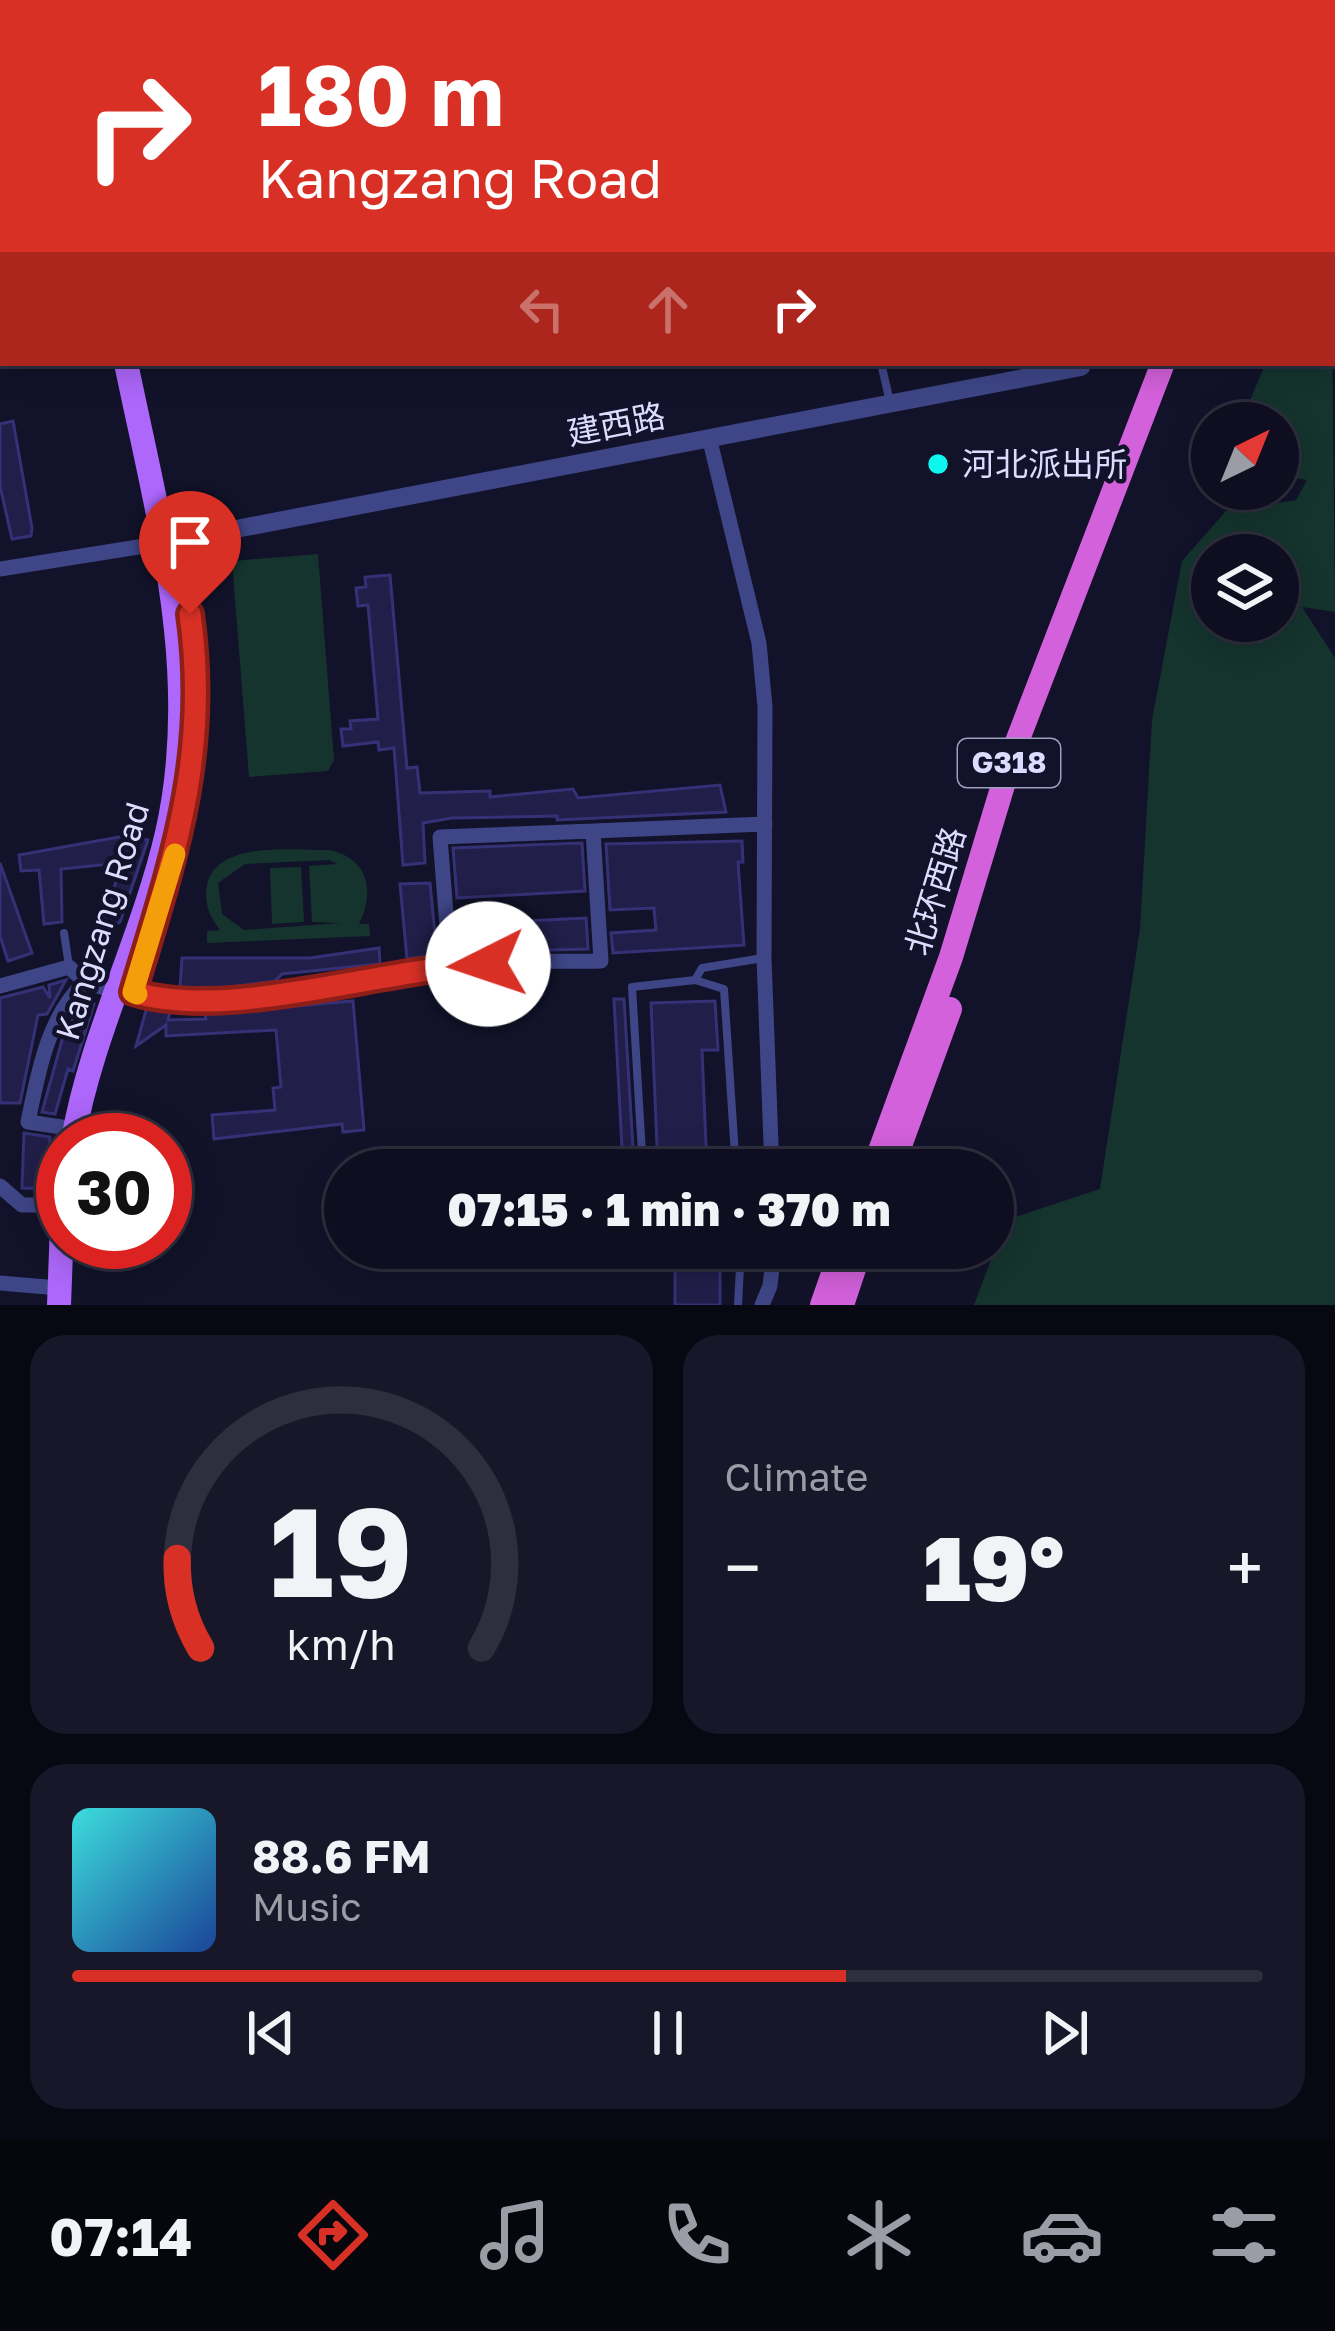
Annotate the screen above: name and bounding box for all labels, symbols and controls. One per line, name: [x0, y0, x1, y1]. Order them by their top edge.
text: 180 m: [258, 44, 504, 144]
icon: right: [60, 48, 216, 204]
text: Kangzang Road: [258, 145, 662, 210]
icon: left: [509, 276, 575, 342]
icon: ahead: [635, 276, 701, 342]
icon: right: [761, 276, 827, 342]
street label: 建西路: [564, 395, 668, 452]
north arrow: [1191, 402, 1299, 510]
map controls: [1191, 402, 1299, 642]
place label: 河北派出所: [962, 444, 1127, 483]
marker: 河北派出所: [925, 451, 951, 477]
pin: [139, 491, 241, 614]
icon: arrive: [157, 509, 223, 575]
button: layers: [1191, 534, 1299, 642]
road number: G318: [958, 739, 1060, 787]
street label: Kangzang Road: [47, 797, 156, 1045]
street label: 北环西路: [897, 822, 972, 960]
position arrow: [425, 901, 551, 1027]
speed limit sign: 30: [36, 1113, 192, 1269]
text: 07:15 · 1 min · 370 m: [447, 1182, 891, 1236]
text: Climate: [725, 1453, 868, 1500]
text: 19: [269, 1475, 413, 1624]
text: 19°: [923, 1513, 1064, 1621]
text: −: [725, 1527, 761, 1607]
text: +: [1227, 1527, 1263, 1607]
text: km/h: [287, 1617, 396, 1668]
text: 88.6 FM: [252, 1829, 431, 1883]
text: Music: [252, 1883, 362, 1930]
icon: previous: [238, 2000, 304, 2066]
icon: pause: [635, 2000, 701, 2066]
icon: next: [1032, 2000, 1098, 2066]
icon: directions: [291, 2193, 375, 2277]
icon: music: [473, 2193, 557, 2277]
icon: phone: [655, 2193, 739, 2277]
icon: climate: [837, 2193, 921, 2277]
icon: car: [1020, 2193, 1104, 2277]
icon: filters: [1202, 2193, 1286, 2277]
text: 07:14: [49, 2203, 192, 2268]

